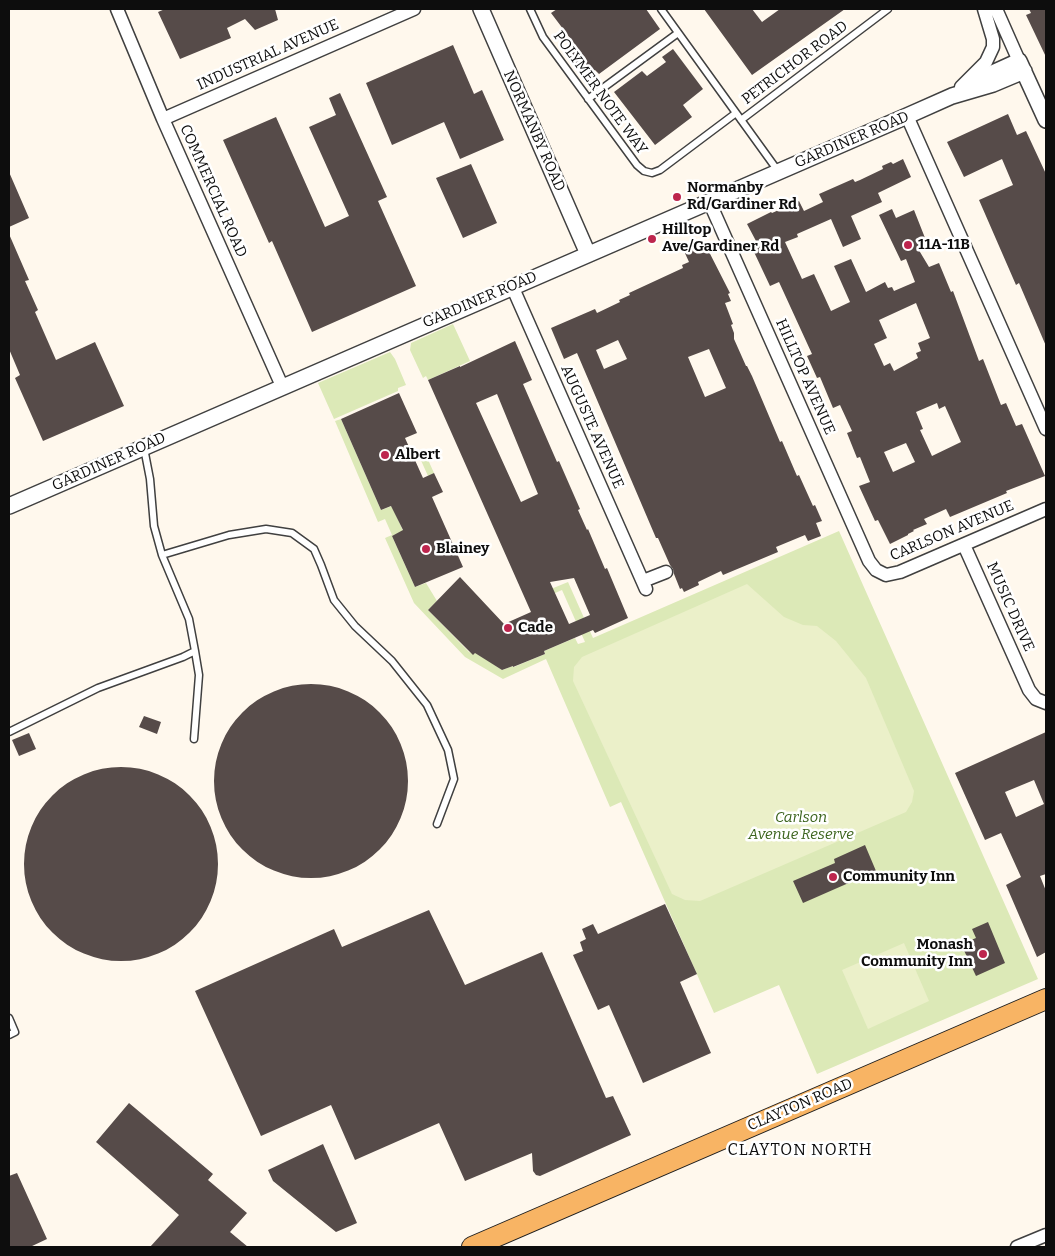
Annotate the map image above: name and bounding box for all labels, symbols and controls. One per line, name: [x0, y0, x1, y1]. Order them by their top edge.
street label: INDUSTRIAL AVENUE: [194, 16, 342, 94]
street label: PETRICHOR ROAD: [739, 17, 851, 109]
street label: POLYMER NOTE WAY: [549, 28, 651, 158]
street label: NORMANBY ROAD: [499, 68, 569, 194]
street label: GARDINER ROAD: [792, 108, 912, 172]
street label: COMMERCIAL ROAD: [176, 122, 250, 260]
place label: Normanby Rd/Gardiner Rd: [687, 179, 797, 214]
marker: Normanby Rd/Gardiner Rd: [671, 191, 683, 203]
place label: Hilltop Ave/Gardiner Rd: [662, 221, 779, 256]
marker: Hilltop Ave/Gardiner Rd: [646, 233, 658, 245]
place label: 11A-11B: [918, 236, 970, 254]
marker: 11A-11B: [902, 239, 914, 251]
street label: GARDINER ROAD: [420, 268, 540, 332]
street label: HILLTOP AVENUE: [771, 316, 839, 438]
street label: AUGUSTE AVENUE: [557, 362, 627, 492]
street label: GARDINER ROAD: [49, 429, 169, 495]
place label: Albert: [395, 446, 440, 464]
marker: Albert: [379, 449, 391, 461]
street label: CARLSON AVENUE: [887, 497, 1017, 565]
place label: Blainey: [436, 540, 489, 558]
marker: Blainey: [420, 543, 432, 555]
street label: MUSIC DRIVE: [982, 559, 1038, 655]
place label: Cade: [518, 619, 553, 637]
marker: Cade: [502, 622, 514, 634]
park label: Carlson Avenue Reserve: [748, 809, 854, 844]
place label: Community Inn: [843, 868, 955, 886]
marker: Community Inn: [827, 871, 839, 883]
place label: Monash Community Inn: [861, 936, 973, 971]
marker: Monash Community Inn: [977, 948, 989, 960]
street label: CLAYTON ROAD: [745, 1075, 855, 1135]
district label: CLAYTON NORTH: [726, 1141, 874, 1161]

